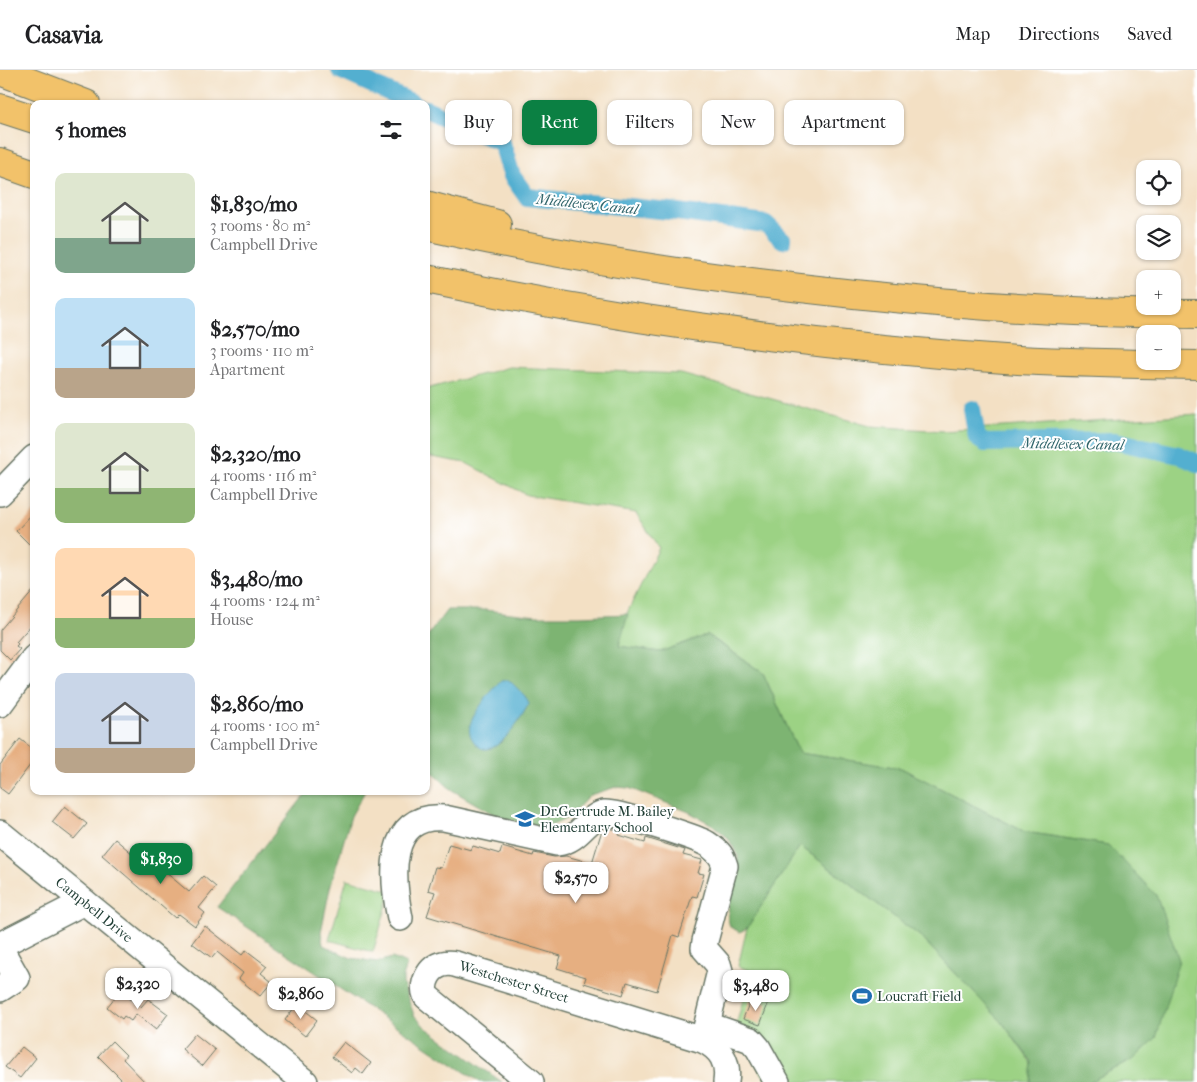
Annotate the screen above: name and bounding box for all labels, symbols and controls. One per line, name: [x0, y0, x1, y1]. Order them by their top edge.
text: Casavia: [25, 21, 102, 49]
text: Map: [956, 24, 990, 45]
text: Directions: [1018, 24, 1099, 45]
text: Saved: [1127, 24, 1172, 45]
chip: Buy: [445, 100, 512, 145]
chip: Rent: [522, 100, 597, 145]
chip: Filters: [607, 100, 692, 145]
chip: New: [702, 100, 774, 145]
chip: Apartment: [784, 100, 904, 145]
icon: filters: [377, 116, 405, 144]
text: 5 homes: [55, 118, 126, 142]
map controls: [1136, 160, 1181, 370]
button: locate: [1136, 160, 1181, 205]
water label: Middlesex Canal: [535, 190, 641, 219]
text: $1,830/mo: [210, 192, 297, 216]
icon: home: [95, 193, 155, 253]
button: layers: [1136, 215, 1181, 260]
text: 3 rooms · 80 m²: [210, 216, 310, 235]
text: Campbell Drive: [210, 235, 318, 254]
button: +: [1136, 270, 1181, 315]
text: $2,570/mo: [210, 317, 300, 341]
icon: home: [95, 318, 155, 378]
button: −: [1136, 325, 1181, 370]
text: 3 rooms · 110 m²: [210, 341, 314, 360]
text: Apartment: [210, 360, 285, 379]
water label: Middlesex Canal: [1021, 434, 1126, 454]
text: $2,320/mo: [210, 442, 301, 466]
icon: home: [95, 443, 155, 503]
text: 4 rooms · 116 m²: [210, 466, 316, 485]
text: Campbell Drive: [210, 485, 318, 504]
text: $3,480/mo: [210, 567, 303, 591]
icon: home: [95, 568, 155, 628]
text: 4 rooms · 124 m²: [210, 591, 320, 610]
text: House: [210, 610, 253, 629]
text: $2,860/mo: [210, 692, 303, 716]
icon: home: [95, 693, 155, 753]
text: 4 rooms · 100 m²: [210, 716, 320, 735]
text: Campbell Drive: [210, 735, 318, 754]
place label: Dr.Gertrude M. Bailey Elementary School: [540, 803, 675, 836]
school or university icon: Dr.Gertrude M. Bailey Elementary School: [514, 808, 536, 830]
pin: $1,830: [120, 842, 202, 885]
text: $1,830: [140, 849, 182, 868]
pin: $2,570: [535, 862, 617, 904]
text: $2,570: [554, 868, 598, 887]
street label: Campbell Drive: [52, 874, 136, 946]
street label: Westchester Street: [456, 957, 571, 1007]
pin: $2,320: [97, 968, 179, 1010]
pin: $3,480: [715, 970, 797, 1012]
text: $2,320: [116, 974, 160, 993]
text: $3,480: [733, 976, 779, 995]
pin: $2,860: [260, 978, 342, 1020]
text: $2,860: [278, 984, 324, 1003]
sports icon: Loucraft Field: [851, 985, 873, 1007]
place label: Loucraft Field: [877, 988, 962, 1005]

